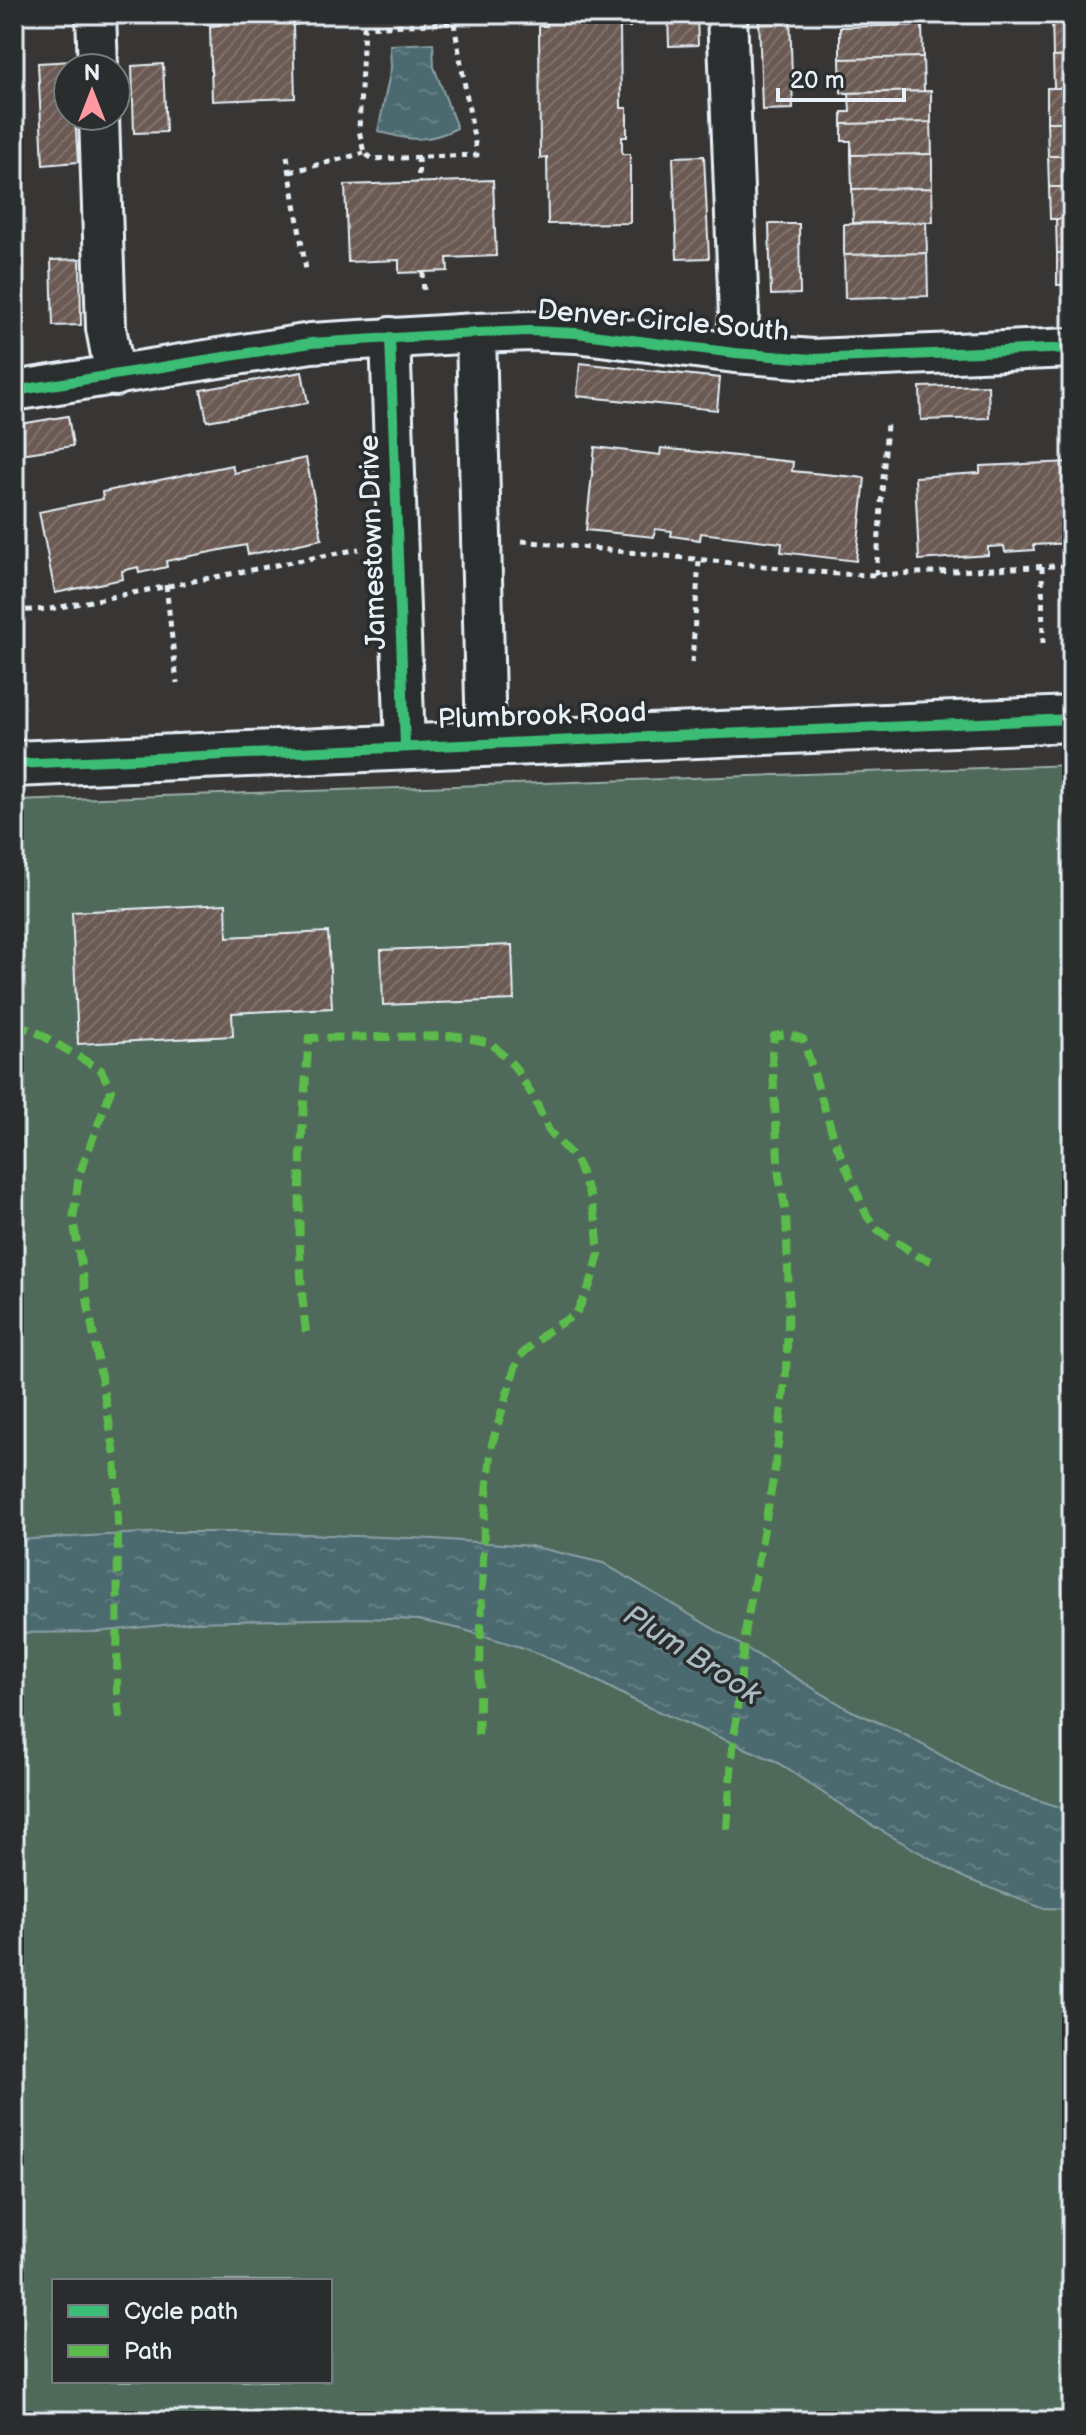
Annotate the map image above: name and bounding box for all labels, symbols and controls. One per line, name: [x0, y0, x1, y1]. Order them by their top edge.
north arrow: [52, 52, 132, 132]
scale bar: [778, 52, 904, 102]
text: N: [84, 60, 100, 87]
text: 20 m: [790, 66, 845, 95]
street label: Denver Circle South: [536, 294, 790, 348]
street label: Jamestown Drive: [353, 434, 393, 650]
street label: Plumbrook Road: [437, 696, 647, 736]
water label: Plum Brook: [617, 1597, 768, 1713]
legend: [52, 2279, 332, 2383]
text: Cycle path: [124, 2297, 238, 2326]
text: Path: [124, 2337, 172, 2366]

